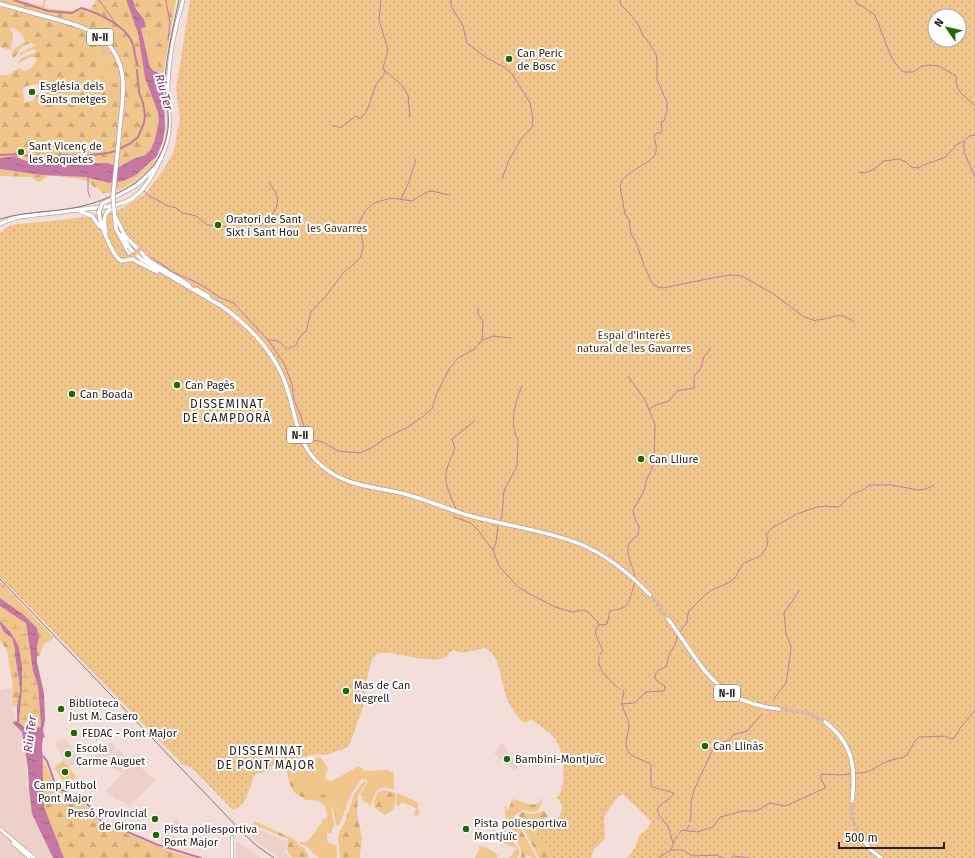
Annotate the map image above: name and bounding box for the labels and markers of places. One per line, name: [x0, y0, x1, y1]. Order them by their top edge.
place label: Can Peric de Bosc: [517, 47, 563, 73]
marker: Can Peric de Bosc: [504, 54, 514, 64]
place label: Església dels Sants metges: [40, 80, 106, 106]
marker: Església dels Sants metges: [27, 87, 37, 97]
place label: Sant Vicenç de les Roquetes: [29, 140, 102, 166]
marker: Sant Vicenç de les Roquetes: [16, 147, 26, 157]
place label: Oratori de Sant Sixt i Sant Hou: [226, 213, 302, 239]
marker: Oratori de Sant Sixt i Sant Hou: [213, 220, 223, 230]
place label: Can Pagès: [185, 379, 235, 392]
marker: Can Pagès: [172, 380, 182, 390]
place label: Can Boada: [80, 388, 133, 401]
marker: Can Boada: [67, 389, 77, 399]
place label: Can Lliure: [649, 453, 698, 466]
marker: Can Lliure: [636, 454, 646, 464]
place label: Mas de Can Negrell: [354, 679, 410, 705]
marker: Mas de Can Negrell: [341, 686, 351, 696]
place label: Biblioteca Just M. Casero: [69, 697, 138, 723]
marker: Biblioteca Just M. Casero: [56, 704, 66, 714]
place label: FEDAC - Pont Major: [82, 727, 178, 740]
marker: FEDAC - Pont Major: [69, 728, 79, 738]
place label: Can Llinàs: [713, 740, 764, 753]
marker: Can Llinàs: [700, 741, 710, 751]
place label: Escola Carme Auguet: [76, 742, 145, 768]
marker: Escola Carme Auguet: [63, 749, 73, 759]
place label: Bambini-Montjuïc: [515, 753, 604, 766]
marker: Bambini-Montjuïc: [502, 754, 512, 764]
marker: Camp Futbol Pont Major: [60, 767, 70, 777]
place label: Camp Futbol Pont Major: [34, 779, 96, 805]
place label: Presó Provincial de Girona: [68, 807, 147, 833]
marker: Presó Provincial de Girona: [150, 814, 160, 824]
place label: Pista poliesportiva Montjuïc: [474, 817, 567, 843]
place label: Pista poliesportiva Pont Major: [164, 823, 257, 849]
marker: Pista poliesportiva Montjuïc: [461, 824, 471, 834]
marker: Pista poliesportiva Pont Major: [151, 830, 161, 840]

